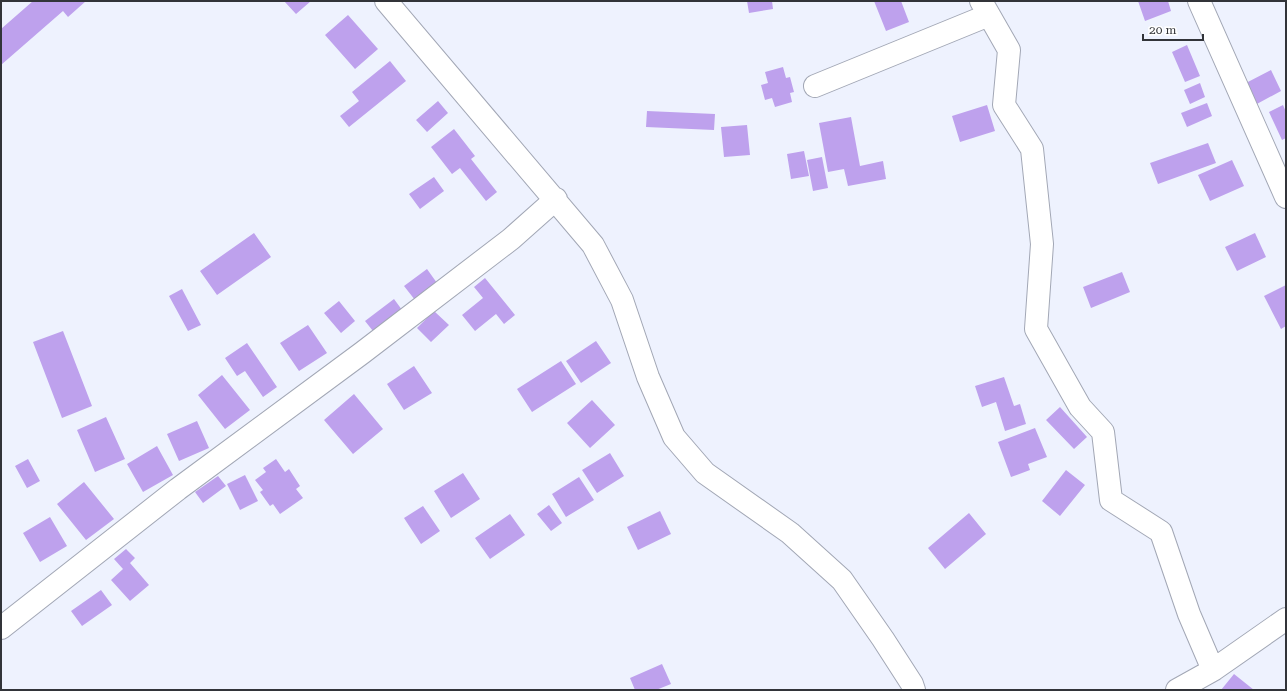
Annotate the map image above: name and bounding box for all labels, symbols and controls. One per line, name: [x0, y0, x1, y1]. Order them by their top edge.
scale bar: [1143, 16, 1203, 42]
text: 20 m: [1149, 23, 1176, 37]

